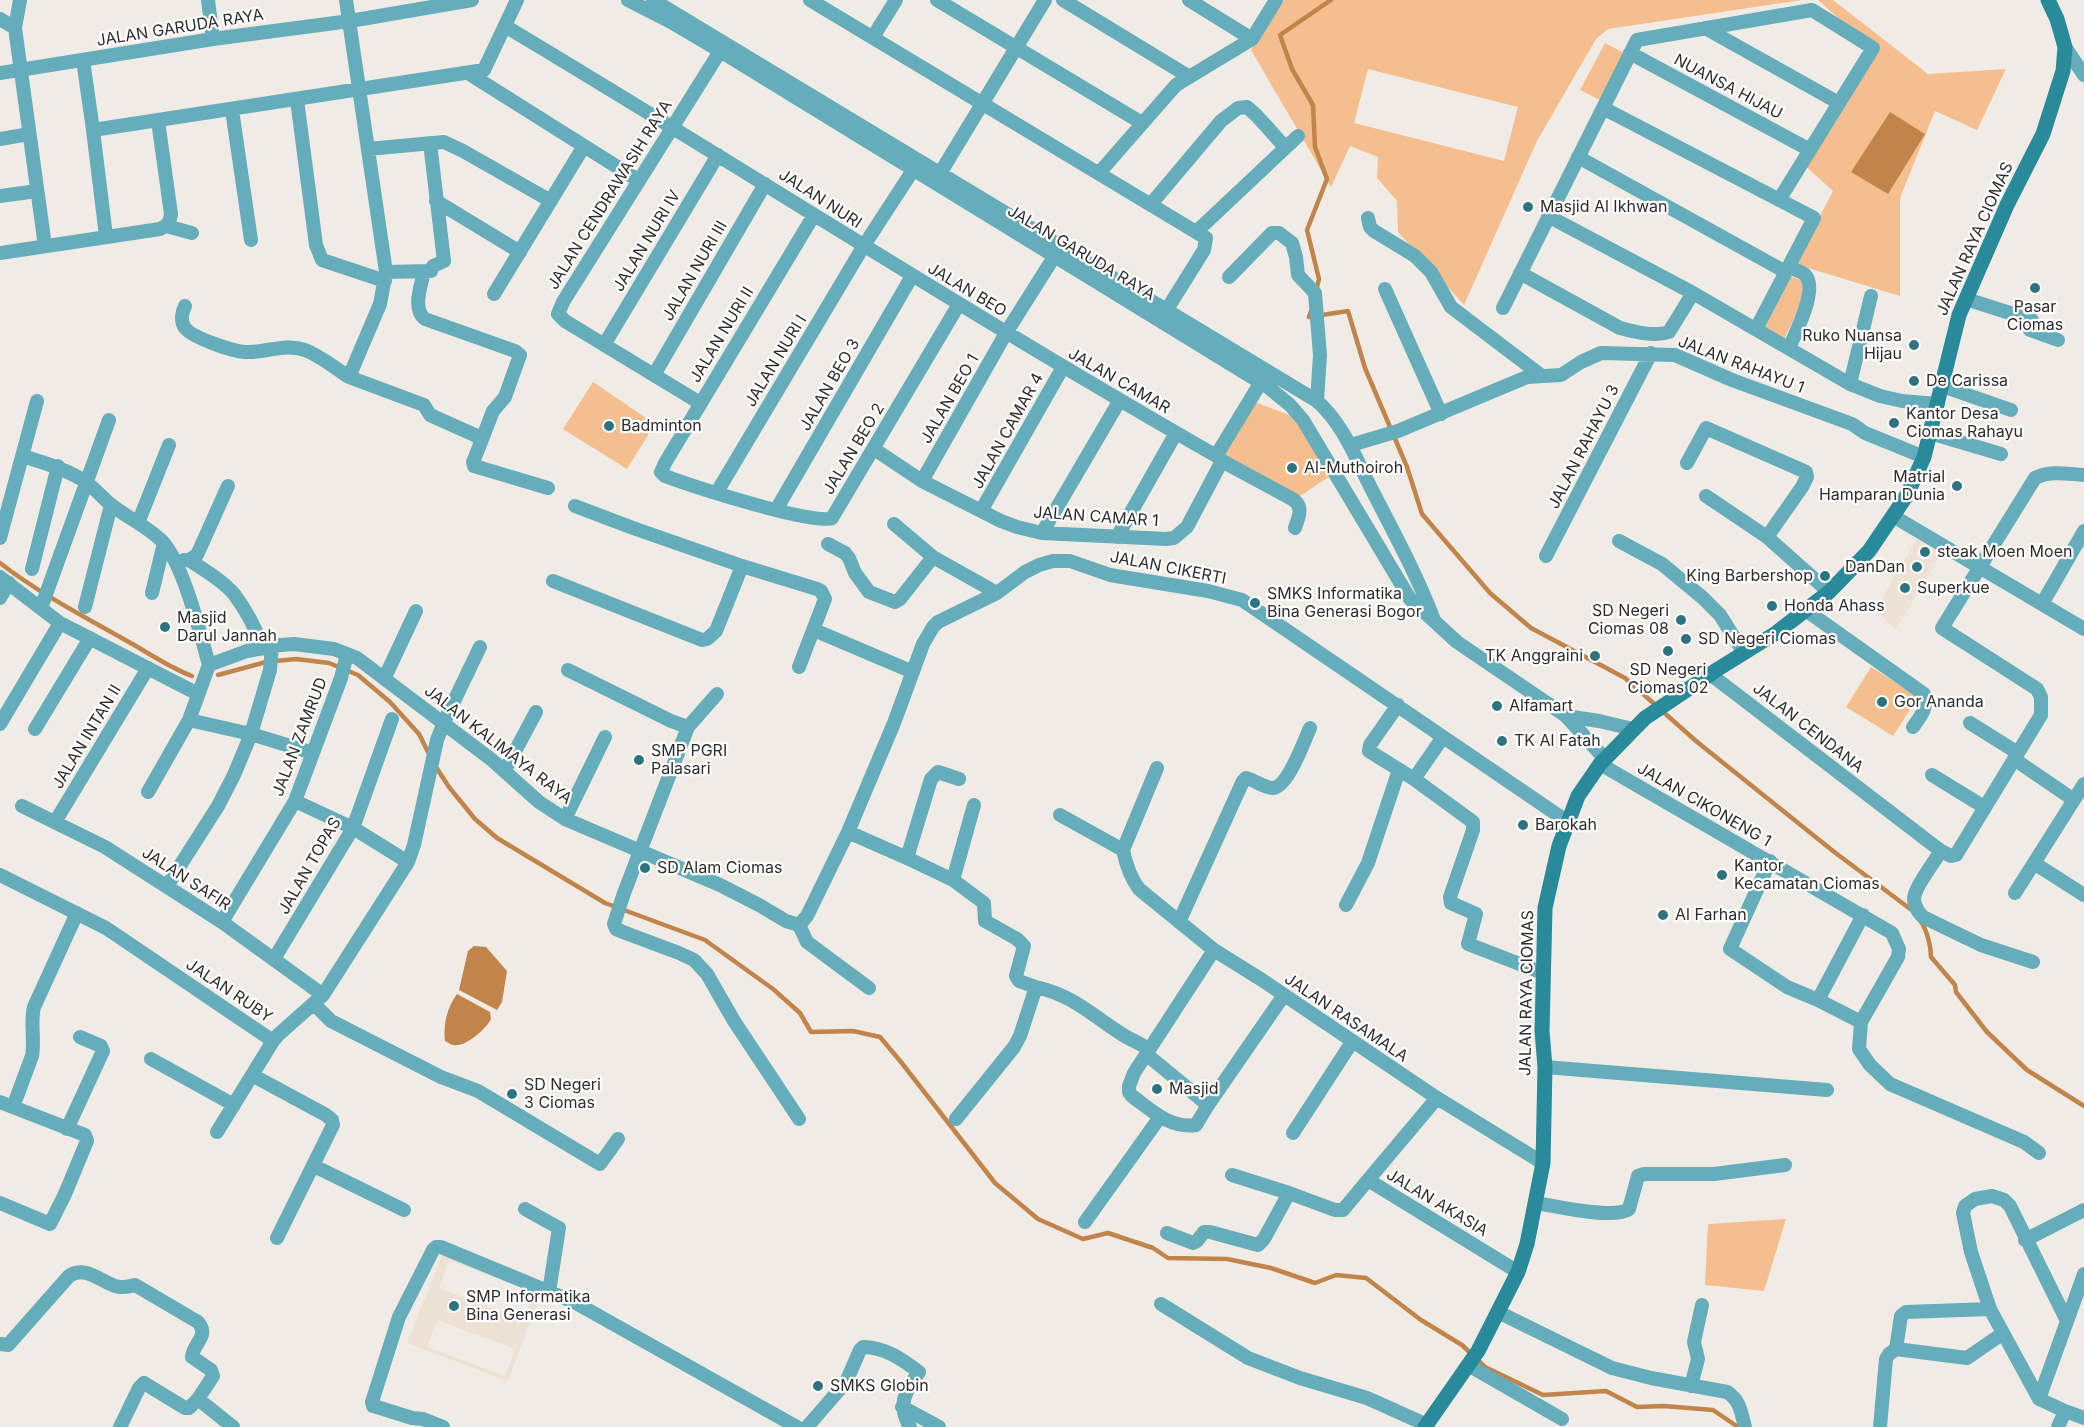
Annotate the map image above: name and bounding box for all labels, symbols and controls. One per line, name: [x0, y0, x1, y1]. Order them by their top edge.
street label: JALAN GARUDA RAYA: [95, 5, 265, 51]
street label: NUANSA HIJAU: [1670, 50, 1786, 124]
street label: JALAN CENDRAWASIH RAYA: [544, 97, 676, 293]
street label: JALAN RAYA CIOMAS: [1933, 159, 2017, 319]
street label: JALAN NURI: [775, 165, 865, 233]
street label: JALAN NURI IV: [609, 187, 685, 295]
place label: Masjid Al Ikhwan: [1540, 197, 1667, 217]
marker: Masjid Al Ikhwan: [1521, 200, 1535, 214]
street label: JALAN GARUDA RAYA: [1004, 201, 1158, 305]
street label: JALAN NURI III: [659, 218, 731, 324]
street label: JALAN BEO: [924, 259, 1010, 321]
marker: Pasar Ciomas: [2028, 281, 2042, 295]
street label: JALAN NURI II: [686, 284, 758, 386]
place label: Pasar Ciomas: [2007, 297, 2063, 335]
street label: JALAN NURI I: [741, 312, 811, 410]
place label: Ruko Nuansa Hijau: [1802, 326, 1902, 364]
street label: JALAN RAHAYU 1: [1675, 332, 1807, 398]
street label: JALAN BEO 3: [796, 336, 864, 434]
marker: Ruko Nuansa Hijau: [1907, 338, 1921, 352]
street label: JALAN CAMAR: [1065, 344, 1173, 418]
street label: JALAN BEO 1: [917, 351, 983, 447]
street label: JALAN CAMAR 4: [968, 370, 1048, 492]
place label: De Carissa: [1926, 371, 2008, 391]
marker: De Carissa: [1907, 374, 1921, 388]
street label: JALAN RAHAYU 3: [1544, 382, 1624, 512]
street label: JALAN BEO 2: [819, 400, 889, 498]
place label: Kantor Desa Ciomas Rahayu: [1906, 404, 2023, 442]
place label: Badminton: [621, 416, 702, 436]
marker: Kantor Desa Ciomas Rahayu: [1887, 416, 1901, 430]
marker: Badminton: [602, 419, 616, 433]
place label: Al-Muthoiroh: [1304, 458, 1403, 478]
marker: Al-Muthoiroh: [1285, 461, 1299, 475]
place label: Matrial Hamparan Dunia: [1819, 467, 1945, 505]
marker: Matrial Hamparan Dunia: [1950, 479, 1964, 493]
street label: JALAN CAMAR 1: [1033, 503, 1159, 531]
place label: steak Moen Moen: [1937, 542, 2072, 562]
marker: steak Moen Moen: [1918, 545, 1932, 559]
street label: JALAN CIKERTI: [1108, 547, 1228, 589]
place label: DanDan: [1845, 557, 1905, 577]
marker: DanDan: [1910, 560, 1924, 574]
place label: King Barbershop: [1686, 566, 1813, 586]
marker: King Barbershop: [1818, 569, 1832, 583]
place label: Superkue: [1917, 578, 1990, 598]
marker: Superkue: [1898, 581, 1912, 595]
place label: SMKS Informatika Bina Generasi Bogor: [1267, 584, 1422, 622]
marker: SMKS Informatika Bina Generasi Bogor: [1248, 596, 1262, 610]
place label: Honda Ahass: [1784, 596, 1885, 616]
marker: Honda Ahass: [1765, 599, 1779, 613]
place label: SD Negeri Ciomas 08: [1588, 601, 1669, 639]
place label: Masjid Darul Jannah: [177, 608, 277, 646]
marker: SD Negeri Ciomas 08: [1674, 613, 1688, 627]
marker: Masjid Darul Jannah: [158, 620, 172, 634]
place label: SD Negeri Ciomas: [1698, 629, 1836, 649]
marker: SD Negeri Ciomas: [1679, 632, 1693, 646]
marker: SD Negeri Ciomas 02: [1661, 644, 1675, 658]
place label: TK Anggraini: [1485, 646, 1583, 666]
marker: TK Anggraini: [1588, 649, 1602, 663]
place label: SD Negeri Ciomas 02: [1628, 660, 1708, 698]
street label: JALAN ZAMRUD: [268, 675, 332, 799]
street label: JALAN CENDANA: [1749, 679, 1867, 777]
street label: JALAN INTAN II: [48, 681, 126, 793]
street label: JALAN KALIMAYA RAYA: [420, 681, 576, 809]
place label: Gor Ananda: [1894, 692, 1984, 712]
marker: Gor Ananda: [1875, 695, 1889, 709]
place label: Alfamart: [1509, 696, 1573, 716]
marker: Alfamart: [1490, 699, 1504, 713]
place label: TK Al Fatah: [1514, 731, 1601, 751]
marker: TK Al Fatah: [1495, 734, 1509, 748]
place label: SMP PGRI Palasari: [651, 741, 727, 779]
marker: SMP PGRI Palasari: [632, 753, 646, 767]
street label: JALAN CIKONENG 1: [1634, 759, 1774, 851]
street label: JALAN TOPAS: [274, 814, 346, 918]
place label: Barokah: [1535, 815, 1597, 835]
marker: Barokah: [1516, 818, 1530, 832]
street label: JALAN SAFIR: [138, 843, 234, 915]
place label: Kantor Kecamatan Ciomas: [1734, 856, 1880, 894]
place label: SD Alam Ciomas: [657, 858, 782, 878]
marker: SD Alam Ciomas: [638, 861, 652, 875]
marker: Kantor Kecamatan Ciomas: [1715, 868, 1729, 882]
place label: Al Farhan: [1675, 905, 1747, 925]
marker: Al Farhan: [1656, 908, 1670, 922]
street label: JALAN RAYA CIOMAS: [1516, 910, 1538, 1076]
street label: JALAN RUBY: [182, 955, 276, 1027]
street label: JALAN RASAMALA: [1281, 970, 1411, 1066]
place label: SD Negeri 3 Ciomas: [524, 1075, 601, 1113]
place label: Masjid: [1169, 1079, 1218, 1099]
marker: Masjid: [1150, 1082, 1164, 1096]
marker: SD Negeri 3 Ciomas: [505, 1087, 519, 1101]
street label: JALAN AKASIA: [1383, 1165, 1491, 1241]
place label: SMP Informatika Bina Generasi: [466, 1287, 590, 1325]
marker: SMP Informatika Bina Generasi: [447, 1299, 461, 1313]
place label: SMKS Globin: [830, 1376, 929, 1396]
marker: SMKS Globin: [811, 1379, 825, 1393]

